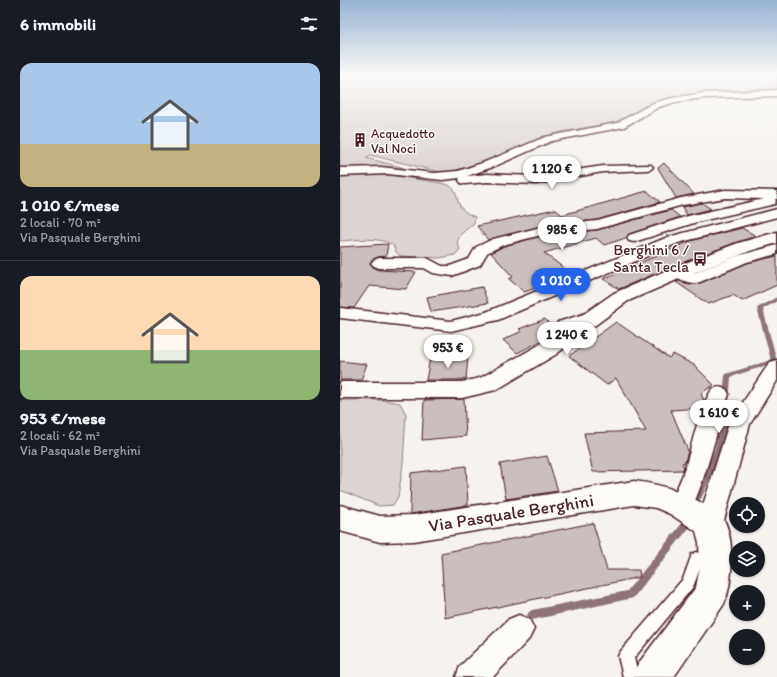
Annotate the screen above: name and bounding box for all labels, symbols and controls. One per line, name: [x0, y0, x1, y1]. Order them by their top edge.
icon: filters: [298, 13, 320, 35]
text: 6 immobili: [20, 14, 96, 34]
icon: home: [134, 89, 206, 161]
place label: Acquedotto Val Noci: [371, 126, 435, 156]
building icon: Acquedotto Val Noci: [352, 132, 368, 148]
pin: 1 120 €: [515, 156, 589, 190]
text: 1 120 €: [532, 161, 572, 176]
text: 1 010 €/mese: [20, 195, 119, 215]
text: 2 locali · 70 m²: [20, 215, 101, 230]
pin: 985 €: [534, 217, 590, 251]
text: 985 €: [546, 222, 578, 237]
text: Via Pasquale Berghini: [20, 230, 141, 245]
place label: Berghini 6 / Santa Tecla: [613, 241, 690, 276]
bus stop icon: Berghini 6 / Santa Tecla: [692, 251, 708, 267]
pin: 1 010 €: [524, 268, 598, 302]
text: 1 010 €: [540, 273, 582, 288]
icon: home: [134, 302, 206, 374]
pin: 1 240 €: [530, 322, 604, 356]
text: 1 240 €: [546, 327, 588, 342]
pin: 953 €: [420, 335, 476, 369]
text: 953 €: [432, 340, 464, 355]
pin: 1 610 €: [682, 400, 756, 434]
text: 1 610 €: [699, 405, 739, 420]
text: 953 €/mese: [20, 408, 106, 428]
text: 2 locali · 62 m²: [20, 428, 100, 443]
text: Via Pasquale Berghini: [20, 443, 141, 458]
street label: Via Pasquale Berghini: [427, 489, 595, 537]
map controls: [729, 497, 765, 665]
button: locate: [729, 497, 765, 533]
button: layers: [729, 541, 765, 577]
button: +: [729, 585, 765, 621]
button: −: [729, 629, 765, 665]

